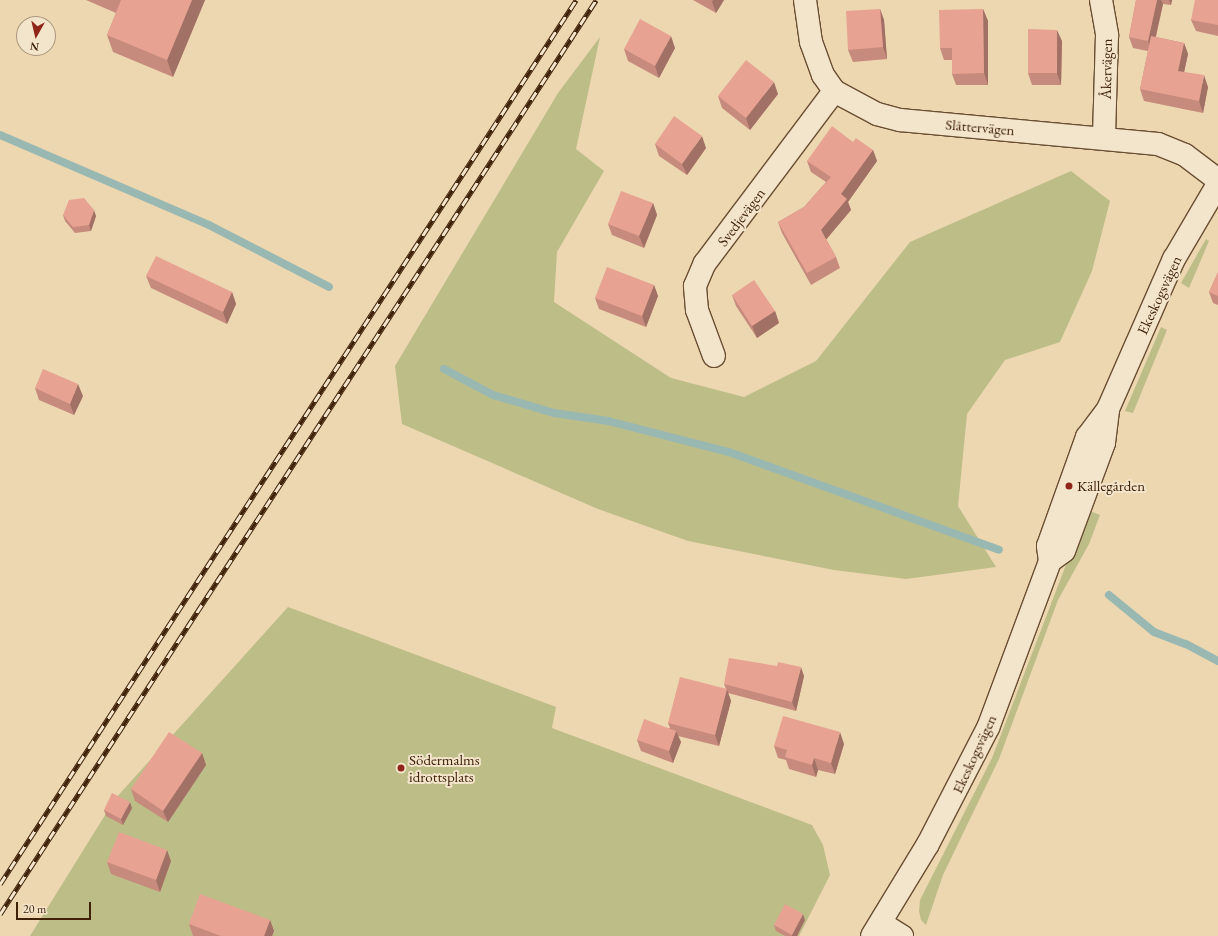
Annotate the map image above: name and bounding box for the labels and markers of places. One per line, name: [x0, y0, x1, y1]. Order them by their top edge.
place label: Källegården: [1077, 477, 1145, 495]
marker: Källegården: [1064, 481, 1074, 491]
place label: Södermalms idrottsplats: [409, 750, 480, 785]
marker: Södermalms idrottsplats: [396, 763, 406, 773]

